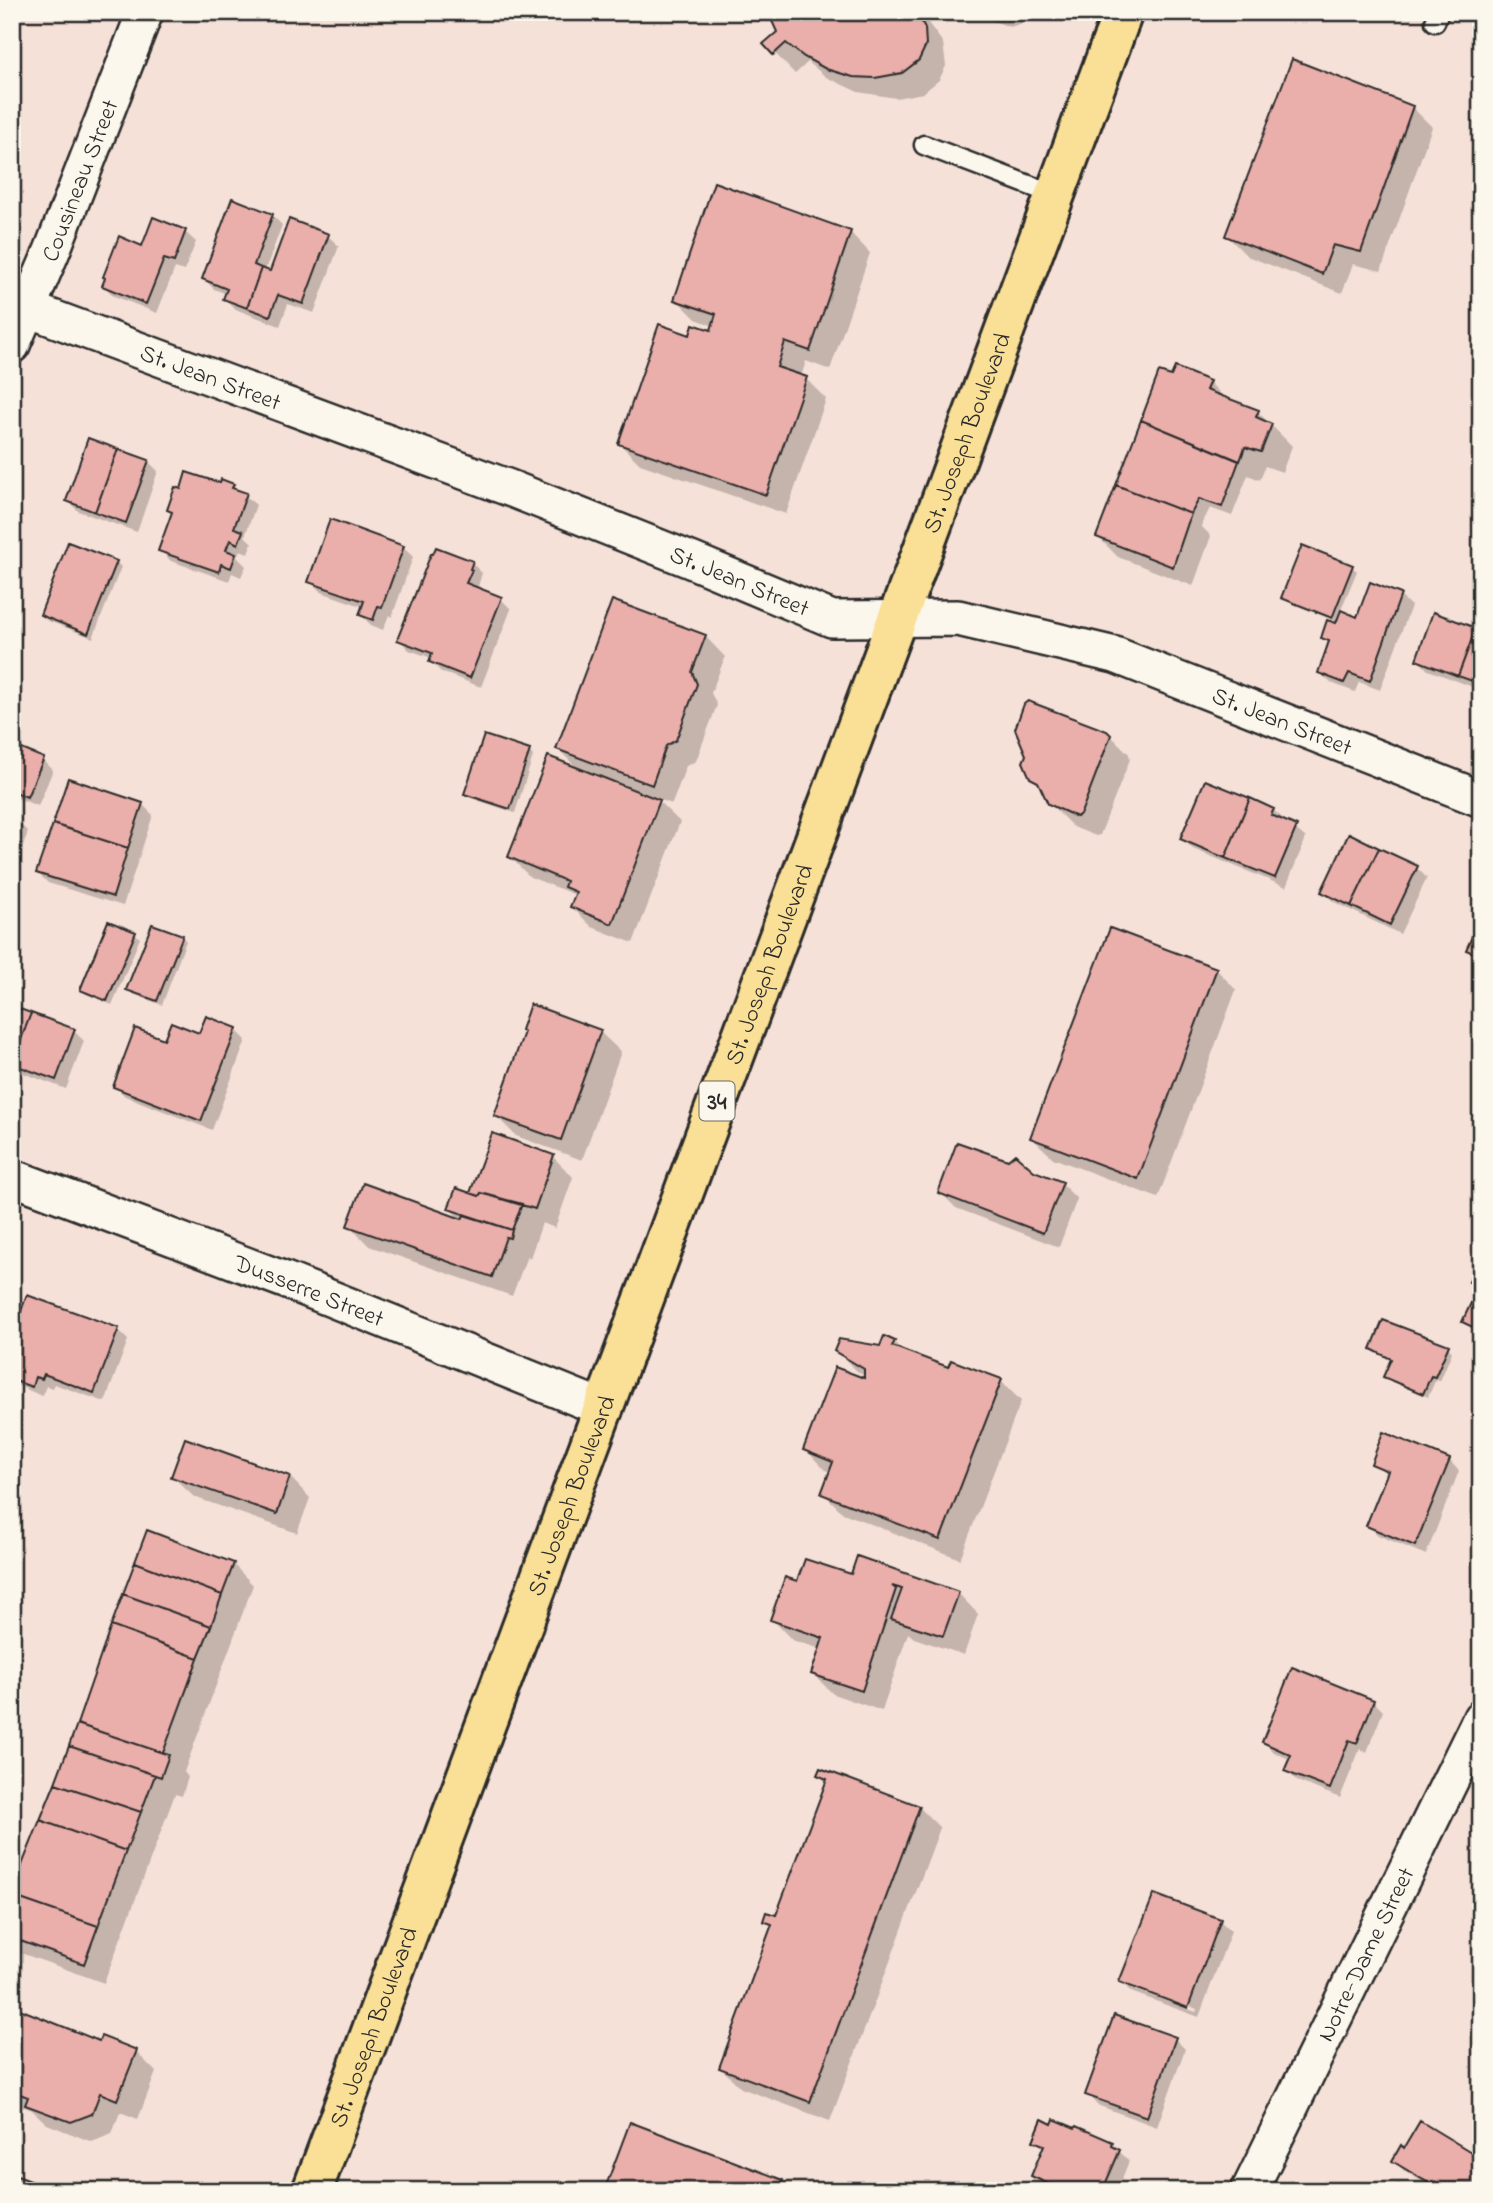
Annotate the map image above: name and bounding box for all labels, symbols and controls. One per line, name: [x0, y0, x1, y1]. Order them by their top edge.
street label: Cousineau Street: [34, 95, 129, 268]
street label: St. Joseph Boulevard: [915, 328, 1022, 539]
street label: St. Jean Street: [134, 337, 285, 422]
street label: St. Jean Street: [664, 538, 814, 628]
street label: St. Jean Street: [1206, 680, 1357, 767]
street label: St. Joseph Boulevard: [718, 859, 824, 1070]
road number: 34: [700, 1082, 734, 1120]
street label: Dusserre Street: [227, 1247, 389, 1338]
street label: St. Joseph Boulevard: [520, 1391, 627, 1602]
street label: Notre-Dame Street: [1310, 1862, 1425, 2048]
street label: St. Joseph Boulevard: [322, 1922, 429, 2133]

